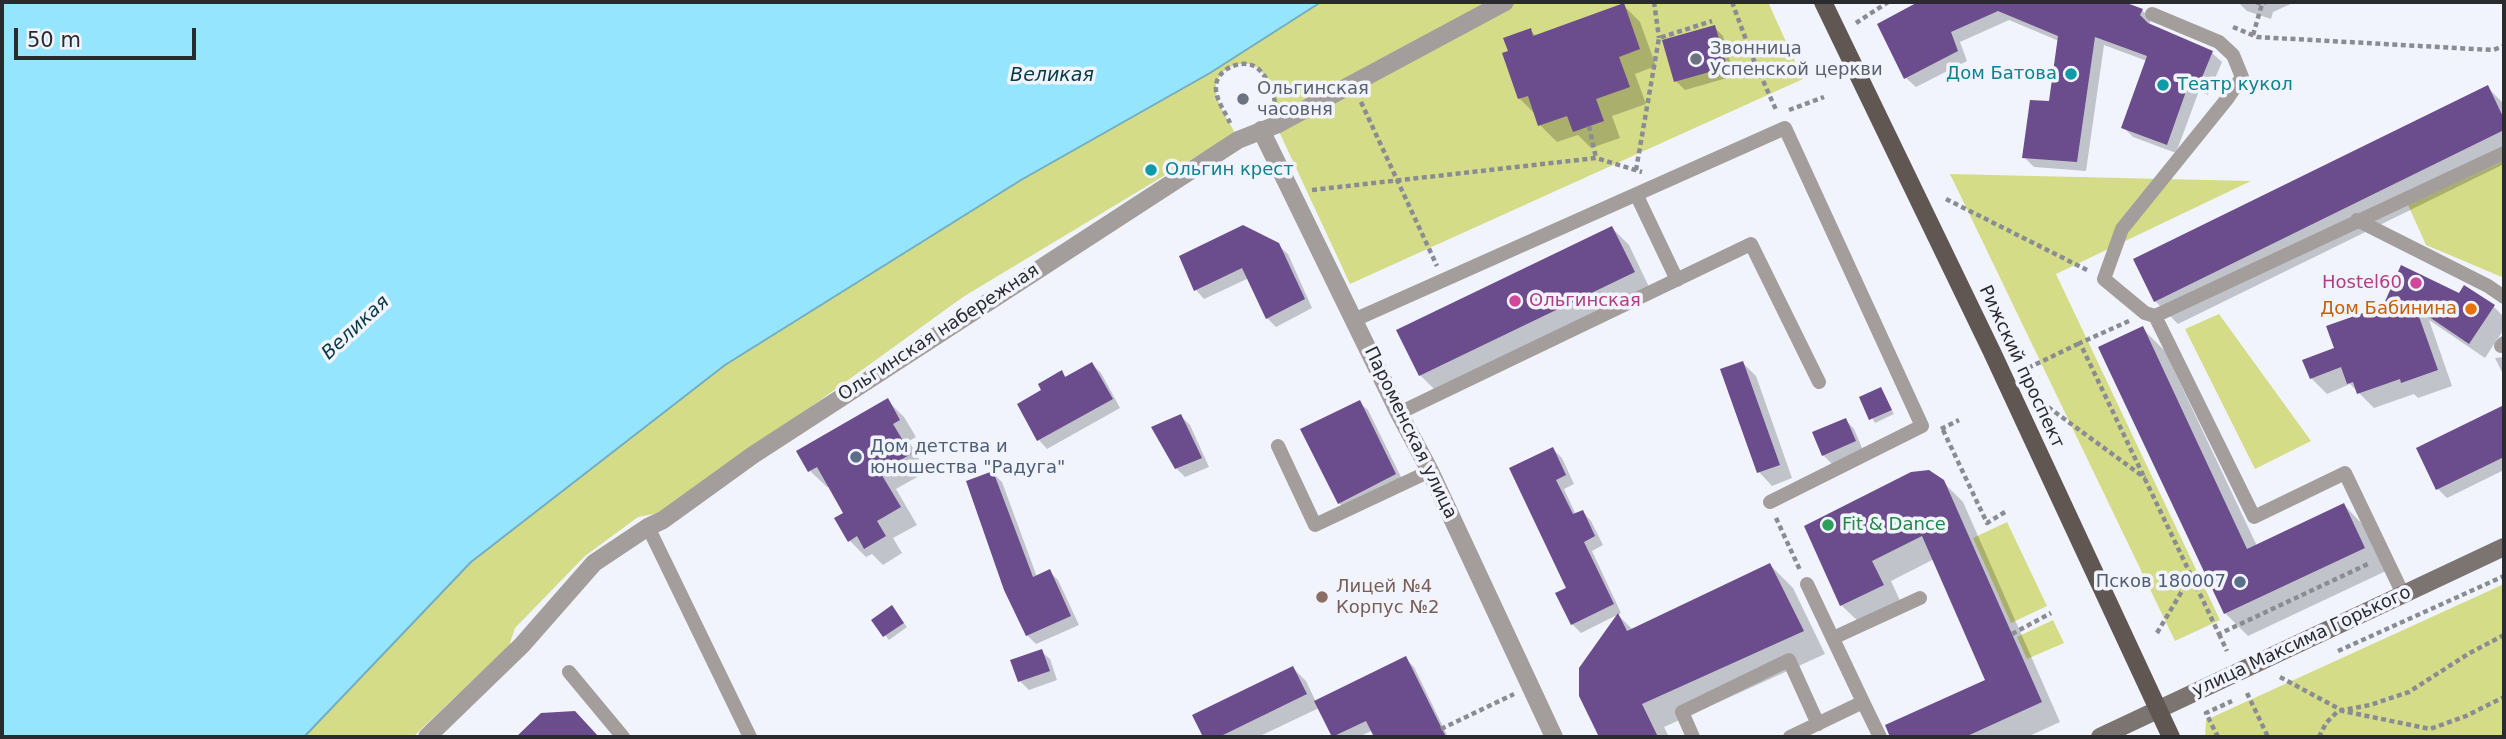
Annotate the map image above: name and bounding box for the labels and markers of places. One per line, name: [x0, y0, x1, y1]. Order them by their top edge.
place label: Звонница Успенской церкви: [1710, 38, 1883, 80]
marker: Звонница Успенской церкви: [1688, 51, 1704, 67]
place label: Дом Батова: [1946, 63, 2057, 85]
marker: Дом Батова: [2063, 66, 2079, 82]
place label: Театр кукол: [2177, 74, 2293, 96]
marker: Театр кукол: [2155, 77, 2171, 93]
place label: Ольгинская часовня: [1257, 78, 1369, 120]
marker: Ольгинская часовня: [1235, 91, 1251, 107]
place label: Ольгин крест: [1165, 159, 1294, 181]
marker: Ольгин крест: [1143, 162, 1159, 178]
place label: Hostel60: [2322, 272, 2402, 294]
marker: Hostel60: [2408, 275, 2424, 291]
place label: Ольгинская: [1529, 290, 1641, 312]
marker: Ольгинская: [1507, 293, 1523, 309]
place label: Дом Бабинина: [2320, 298, 2457, 320]
marker: Дом Бабинина: [2463, 301, 2479, 317]
place label: Дом детства и юношества "Радуга": [870, 436, 1065, 478]
marker: Дом детства и юношества "Радуга": [848, 449, 864, 465]
place label: Fit & Dance: [1842, 514, 1946, 536]
marker: Fit & Dance: [1820, 517, 1836, 533]
place label: Псков 180007: [2096, 571, 2226, 593]
marker: Псков 180007: [2232, 574, 2248, 590]
place label: Лицей №4 Корпус №2: [1336, 576, 1439, 618]
marker: Лицей №4 Корпус №2: [1314, 589, 1330, 605]

